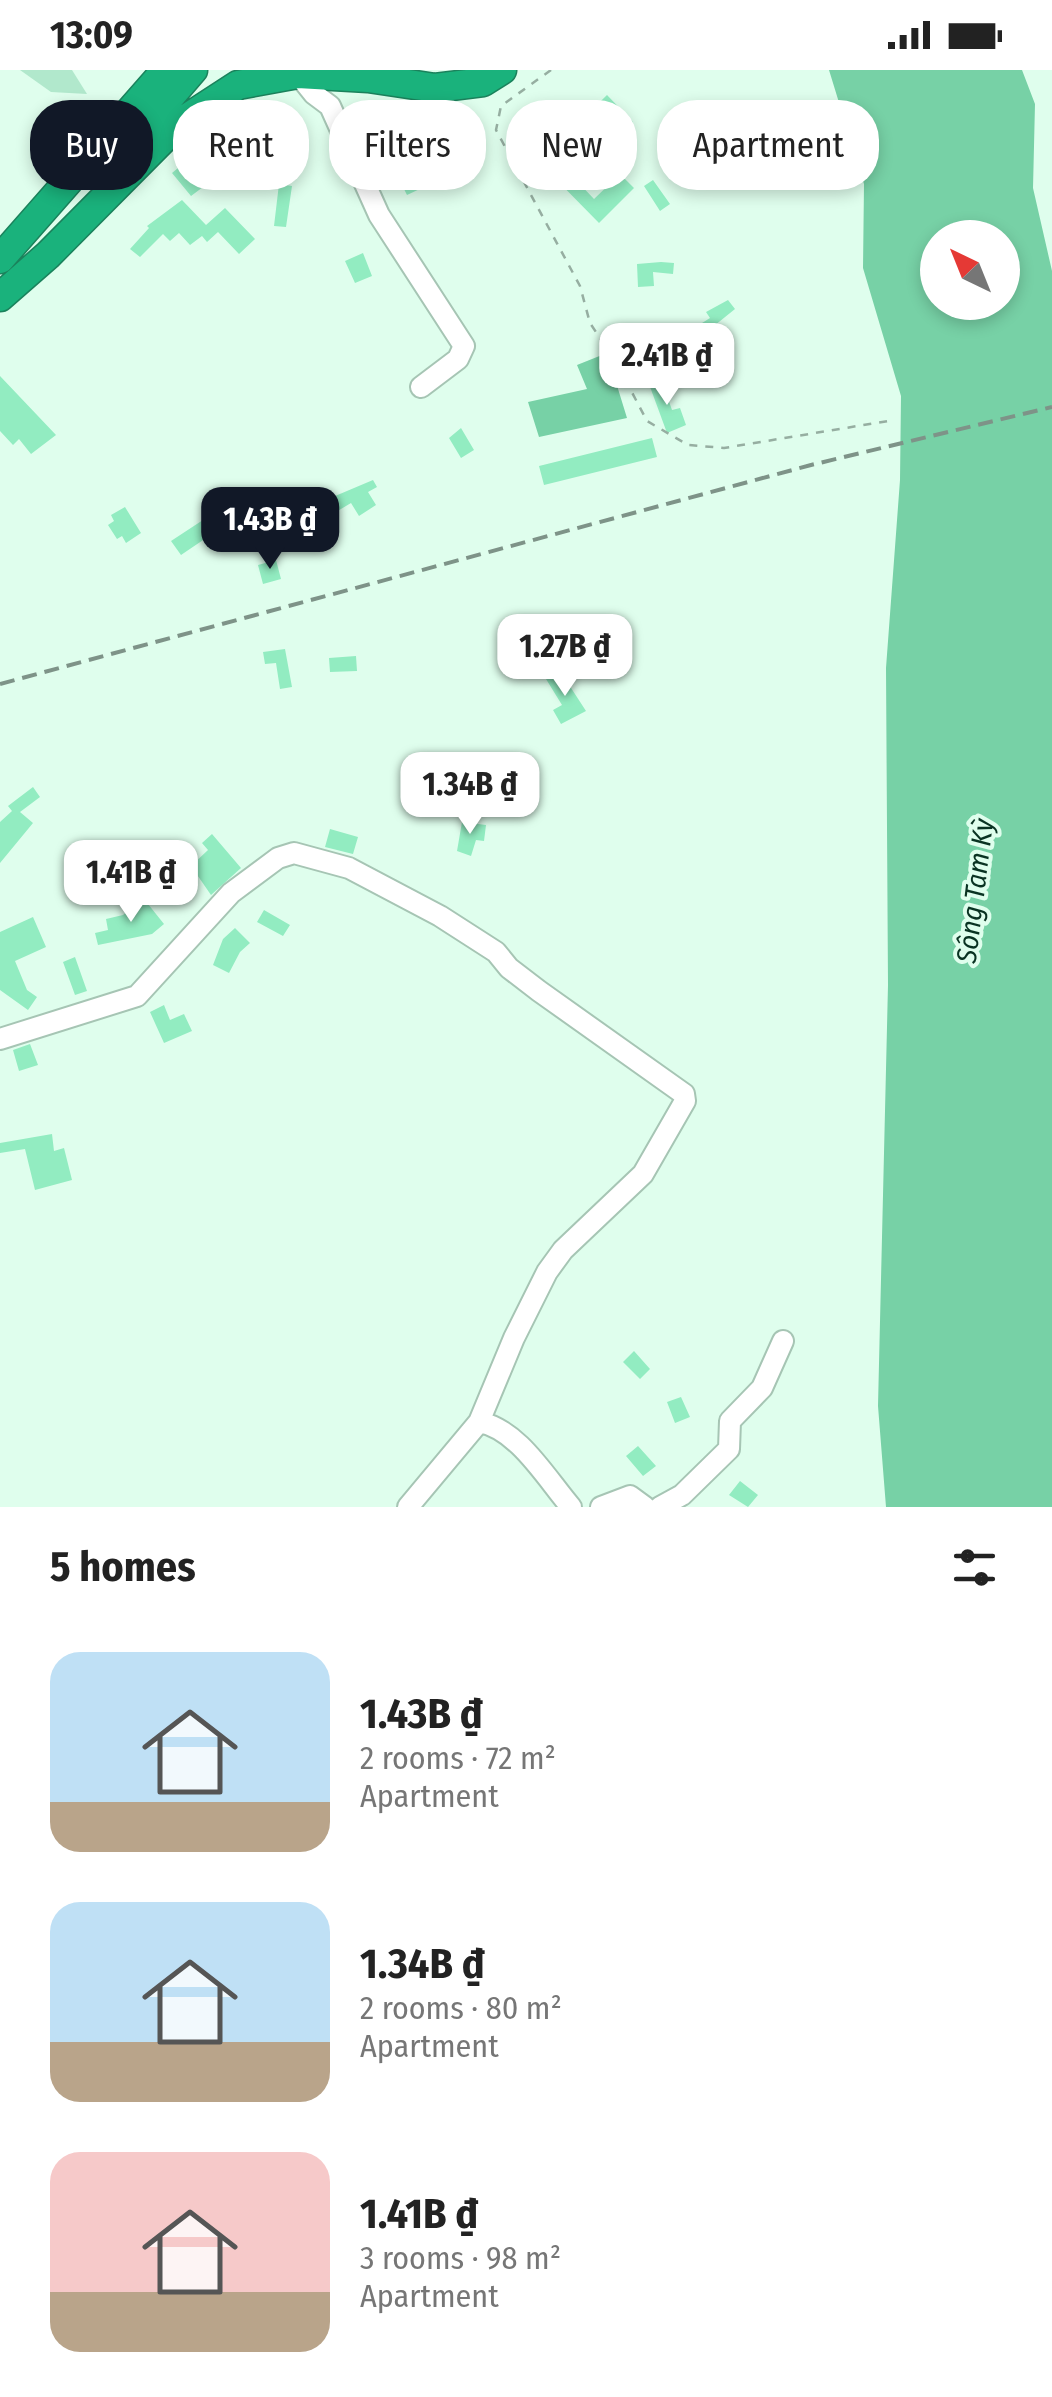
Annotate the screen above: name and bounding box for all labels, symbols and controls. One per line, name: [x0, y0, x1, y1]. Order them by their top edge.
text: 13:09: [50, 12, 133, 58]
chip: Buy: [30, 100, 153, 190]
chip: Rent: [173, 100, 309, 190]
chip: Filters: [329, 100, 486, 190]
chip: New: [506, 100, 637, 190]
chip: Apartment: [657, 100, 879, 190]
north arrow: [920, 220, 1020, 320]
map controls: [920, 220, 1020, 320]
pin: 2.41B ₫: [575, 323, 759, 408]
text: 2.41B ₫: [621, 336, 713, 374]
pin: 1.43B ₫: [178, 487, 362, 572]
text: 1.43B ₫: [223, 500, 317, 538]
pin: 1.27B ₫: [473, 614, 657, 699]
text: 1.27B ₫: [519, 627, 611, 665]
pin: 1.34B ₫: [378, 752, 562, 837]
text: 1.34B ₫: [422, 765, 518, 803]
water label: Sông Tam Kỳ: [950, 816, 1000, 966]
pin: 1.41B ₫: [39, 840, 223, 925]
text: 1.41B ₫: [86, 853, 176, 891]
icon: filters: [947, 1540, 1002, 1595]
text: 5 homes: [50, 1542, 196, 1592]
text: 1.43B ₫: [360, 1689, 483, 1739]
icon: home: [130, 1692, 250, 1812]
text: 2 rooms · 72 m²: [360, 1739, 556, 1777]
text: Apartment: [360, 1777, 499, 1815]
text: 1.34B ₫: [360, 1939, 485, 1989]
icon: home: [130, 1942, 250, 2062]
text: 2 rooms · 80 m²: [360, 1989, 562, 2027]
text: Apartment: [360, 2027, 499, 2065]
text: 1.41B ₫: [360, 2189, 478, 2239]
icon: home: [130, 2192, 250, 2312]
text: 3 rooms · 98 m²: [360, 2239, 561, 2277]
text: Apartment: [360, 2277, 499, 2315]

